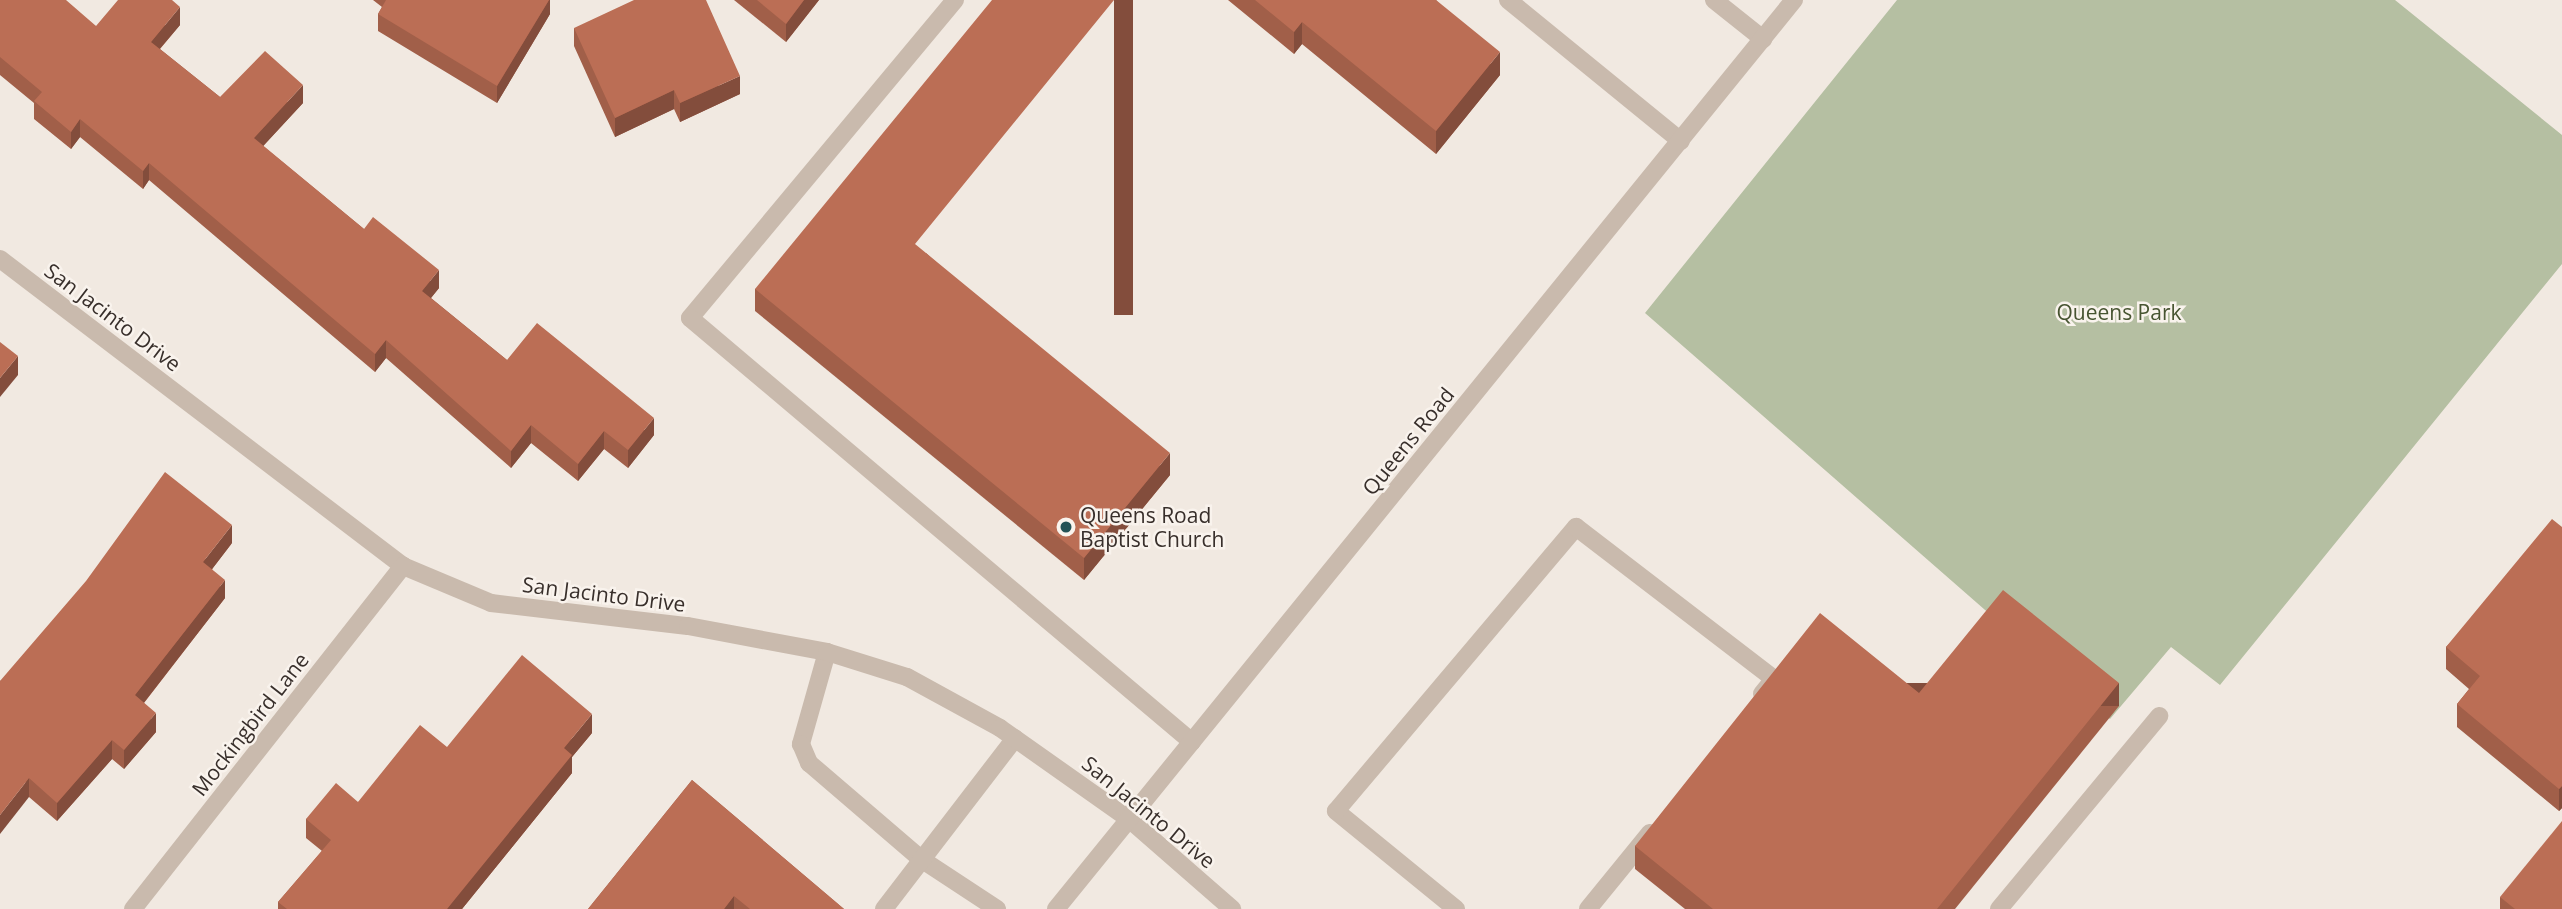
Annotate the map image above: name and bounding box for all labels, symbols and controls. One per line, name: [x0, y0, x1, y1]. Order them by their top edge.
street label: San Jacinto Drive: [40, 258, 186, 376]
park label: Queens Park: [2056, 299, 2182, 325]
street label: Queens Road: [1357, 382, 1459, 500]
place label: Queens Road Baptist Church: [1080, 502, 1224, 552]
marker: Queens Road Baptist Church: [1058, 519, 1074, 535]
street label: San Jacinto Drive: [521, 571, 687, 617]
street label: Mockingbird Lane: [186, 647, 314, 801]
street label: San Jacinto Drive: [1077, 751, 1221, 873]

